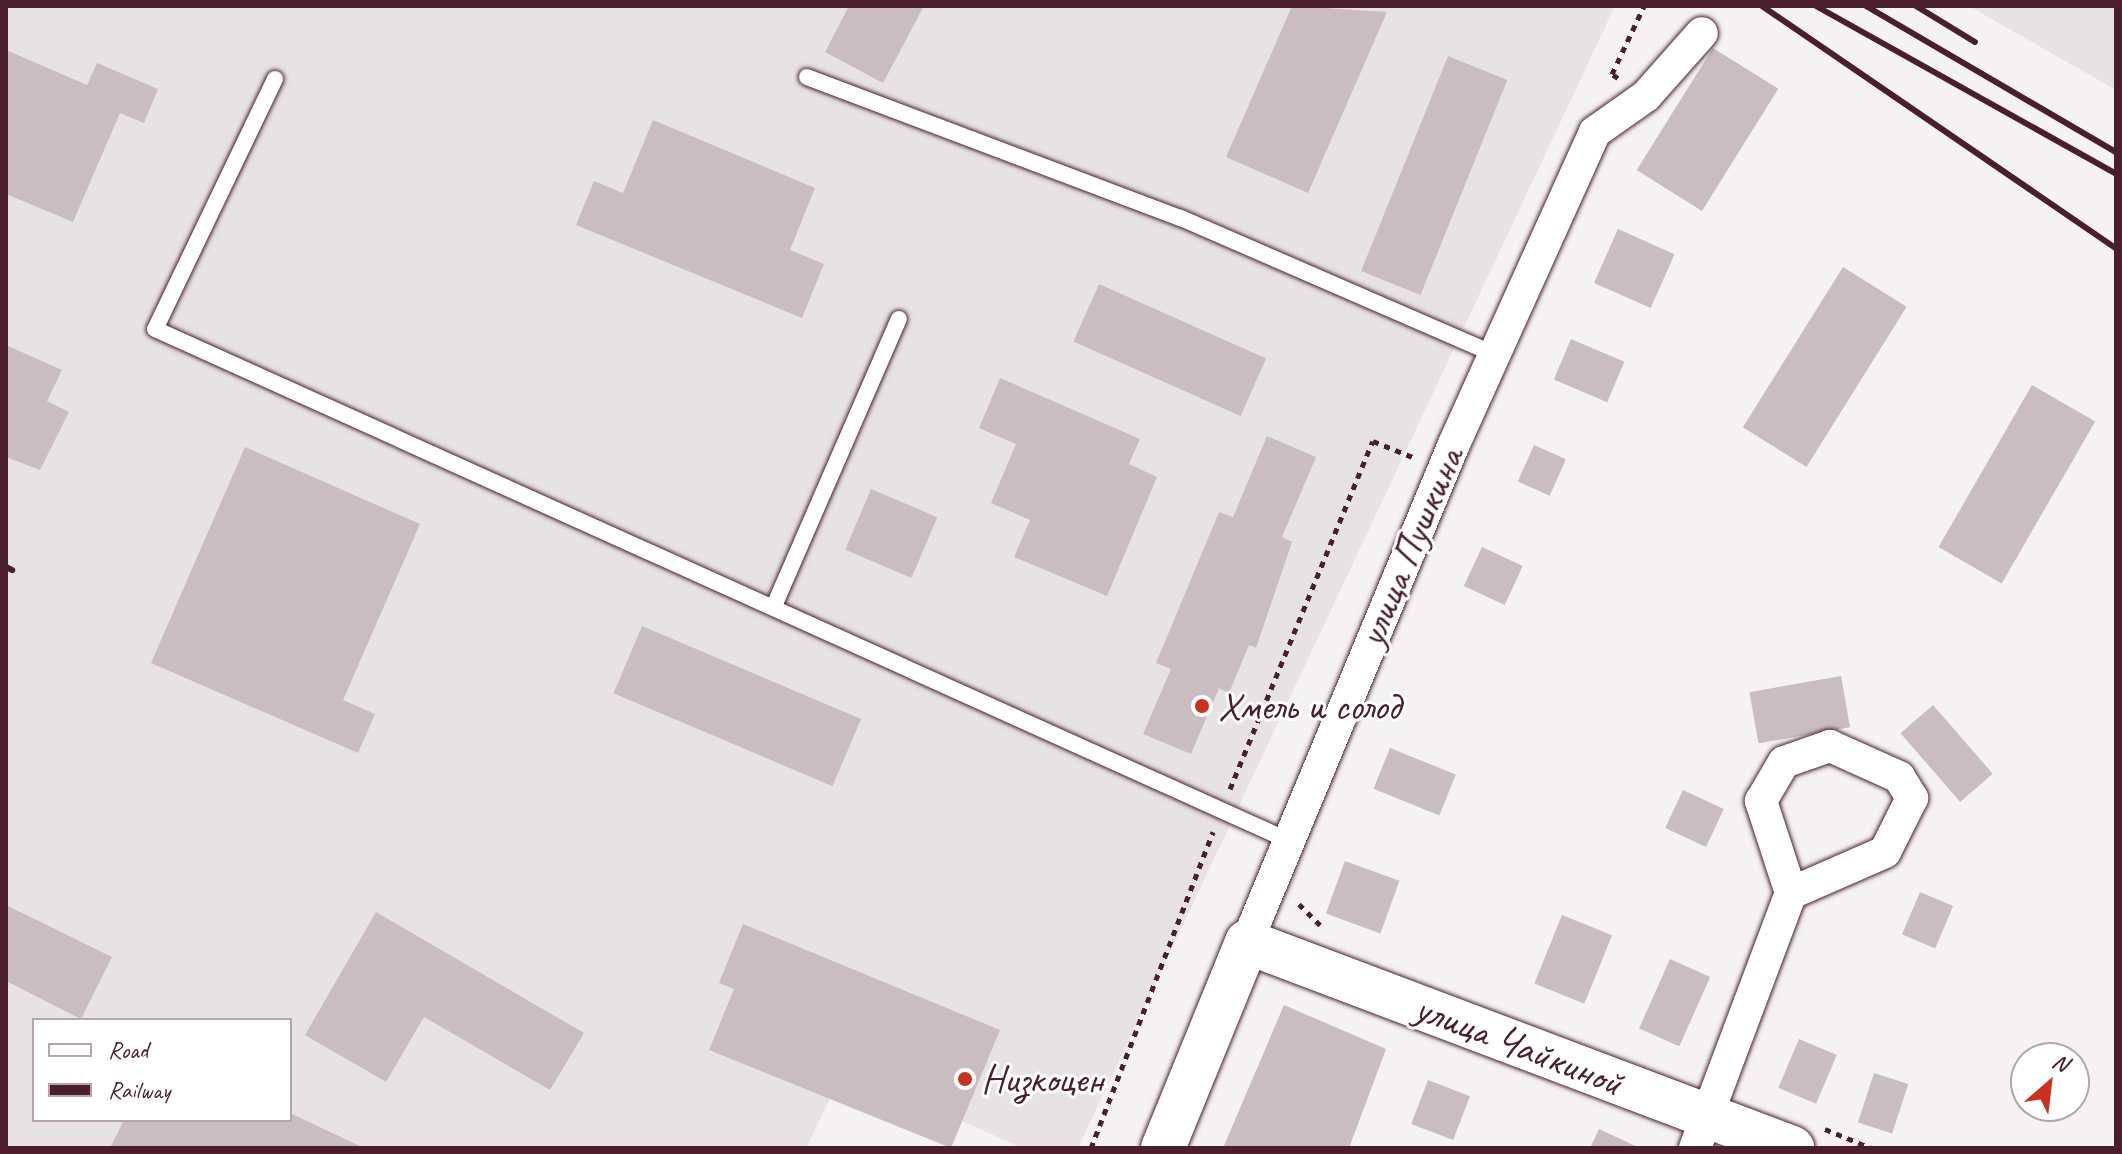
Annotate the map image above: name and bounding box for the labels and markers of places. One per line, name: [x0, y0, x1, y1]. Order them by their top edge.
place label: Хмель и солод: [1218, 682, 1397, 730]
marker: Хмель и солод: [1193, 697, 1211, 715]
place label: Низкоцен: [981, 1055, 1104, 1103]
marker: Низкоцен: [956, 1070, 974, 1088]

